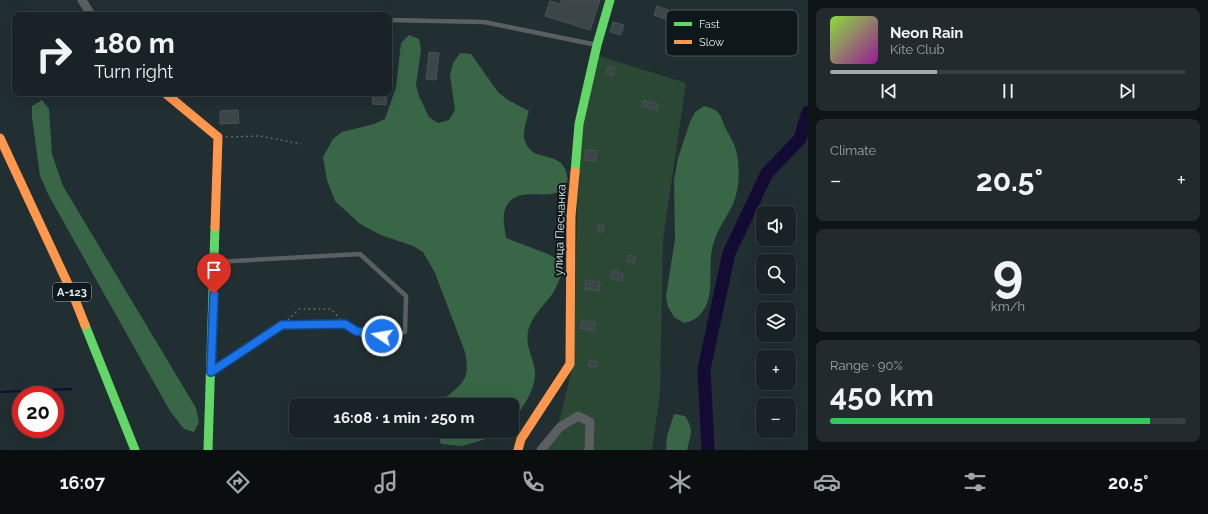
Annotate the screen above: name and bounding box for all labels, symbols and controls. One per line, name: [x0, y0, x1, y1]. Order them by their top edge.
legend: [666, 10, 798, 56]
text: Fast: [699, 18, 720, 31]
text: Neon Rain: [890, 24, 963, 42]
text: 180 m: [94, 27, 175, 60]
icon: right: [28, 28, 80, 80]
text: Slow: [699, 36, 724, 49]
text: Kite Club: [890, 42, 945, 57]
text: Turn right: [94, 61, 173, 82]
icon: previous: [878, 80, 900, 102]
icon: pause: [997, 80, 1019, 102]
icon: next: [1116, 80, 1138, 102]
text: Climate: [830, 143, 876, 158]
text: 20.5°: [976, 163, 1043, 198]
text: −: [830, 167, 842, 193]
text: +: [1177, 167, 1186, 193]
street label: улица Песчанка: [551, 184, 569, 276]
map controls: [756, 206, 796, 438]
button: sound: [756, 206, 796, 246]
text: 9: [993, 242, 1023, 303]
pin: [197, 253, 231, 294]
button: search: [756, 254, 796, 294]
icon: arrive: [203, 259, 225, 281]
road number: А-123: [53, 283, 91, 301]
text: km/h: [991, 299, 1025, 314]
button: layers: [756, 302, 796, 342]
position arrow: [361, 315, 403, 357]
button: +: [756, 350, 796, 390]
text: Range · 90%: [830, 358, 903, 373]
text: 450 km: [830, 378, 934, 413]
speed limit sign: 20: [12, 386, 64, 438]
button: −: [756, 398, 796, 438]
text: 16:08 · 1 min · 250 m: [333, 409, 475, 427]
icon: directions: [224, 468, 252, 496]
icon: music: [372, 468, 400, 496]
icon: phone: [519, 468, 547, 496]
icon: climate: [666, 468, 694, 496]
icon: car: [813, 468, 841, 496]
icon: filters: [961, 468, 989, 496]
text: 16:07: [60, 472, 105, 493]
text: 20.5°: [1108, 472, 1148, 493]

